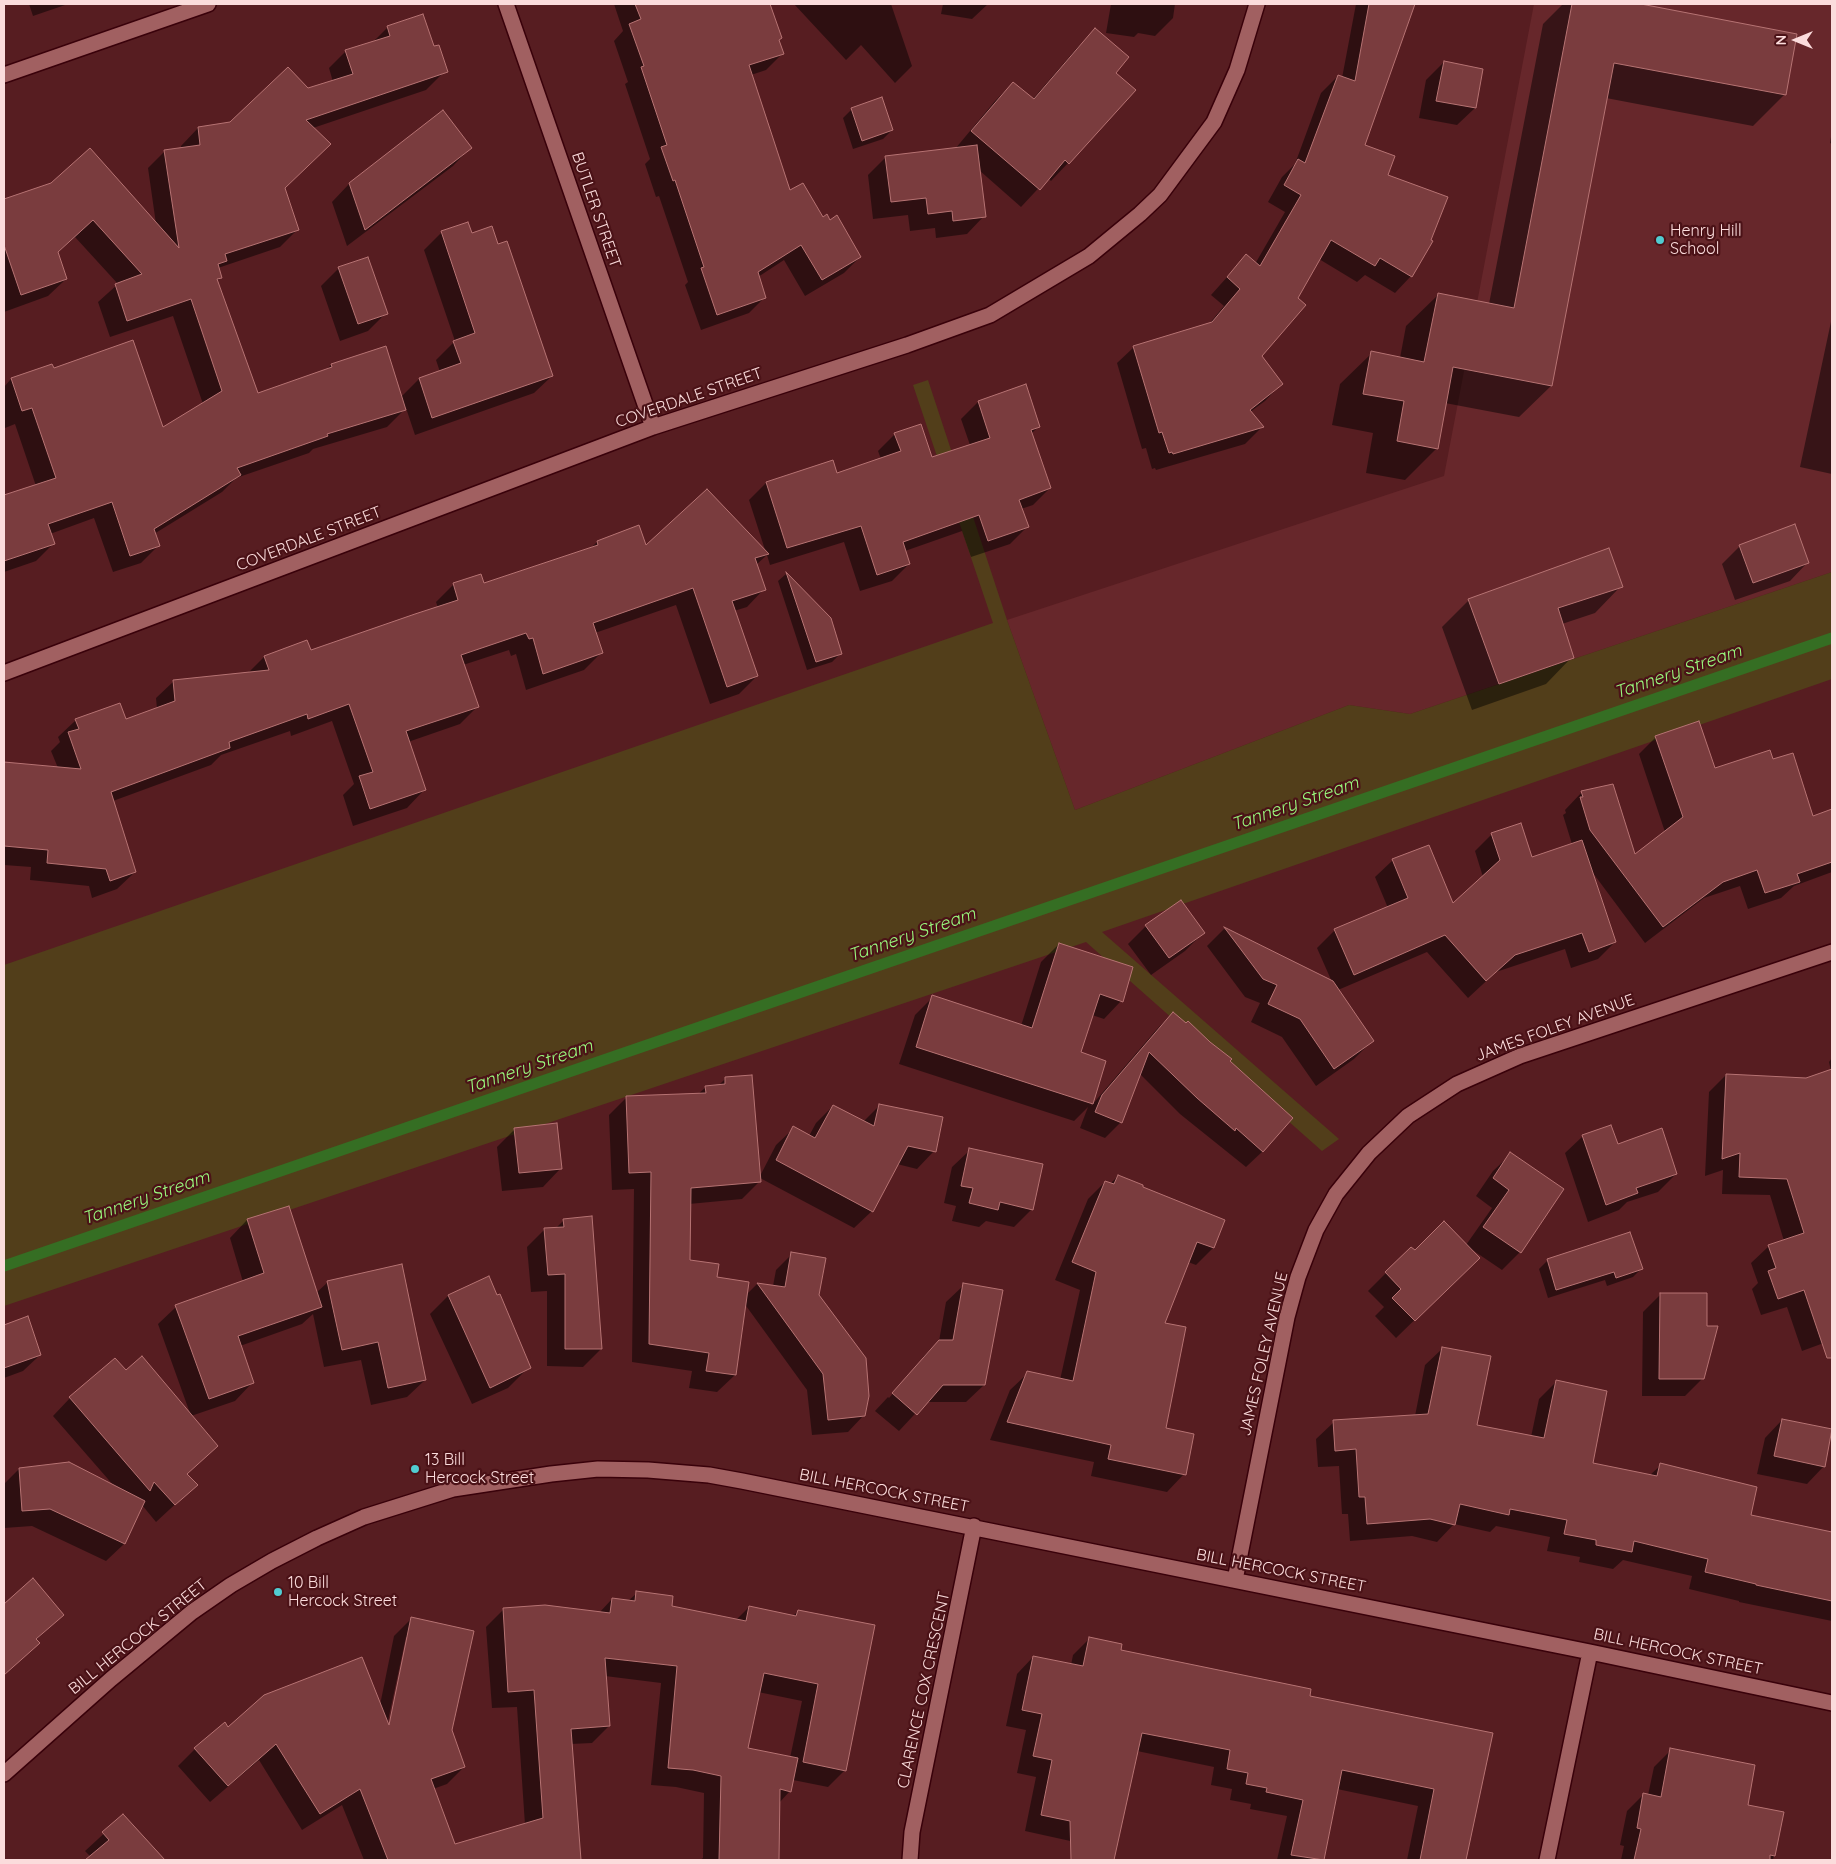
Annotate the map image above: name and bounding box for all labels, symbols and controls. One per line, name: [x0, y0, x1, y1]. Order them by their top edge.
north arrow: [1771, 15, 1821, 65]
text: N: [1772, 35, 1790, 45]
street label: BUTLER STREET: [567, 149, 625, 271]
place label: Henry Hill School: [1670, 221, 1742, 259]
marker: Henry Hill School: [1654, 234, 1666, 246]
street label: COVERDALE STREET: [613, 364, 765, 432]
street label: COVERDALE STREET: [234, 502, 384, 576]
water label: Tannery Stream: [1611, 640, 1745, 704]
water label: Tannery Stream: [1228, 772, 1362, 836]
water label: Tannery Stream: [845, 903, 979, 967]
street label: JAMES FOLEY AVENUE: [1473, 990, 1637, 1066]
water label: Tannery Stream: [462, 1035, 596, 1099]
water label: Tannery Stream: [79, 1166, 213, 1230]
street label: JAMES FOLEY AVENUE: [1236, 1270, 1292, 1438]
place label: 13 Bill Hercock Street: [425, 1450, 534, 1488]
marker: 13 Bill Hercock Street: [409, 1463, 421, 1475]
street label: BILL HERCOCK STREET: [797, 1465, 971, 1517]
street label: BILL HERCOCK STREET: [1194, 1545, 1368, 1597]
place label: 10 Bill Hercock Street: [288, 1573, 397, 1611]
street label: BILL HERCOCK STREET: [65, 1575, 211, 1699]
marker: 10 Bill Hercock Street: [272, 1586, 284, 1598]
street label: CLARENCE COX CRESCENT: [894, 1590, 954, 1790]
street label: BILL HERCOCK STREET: [1592, 1625, 1764, 1679]

